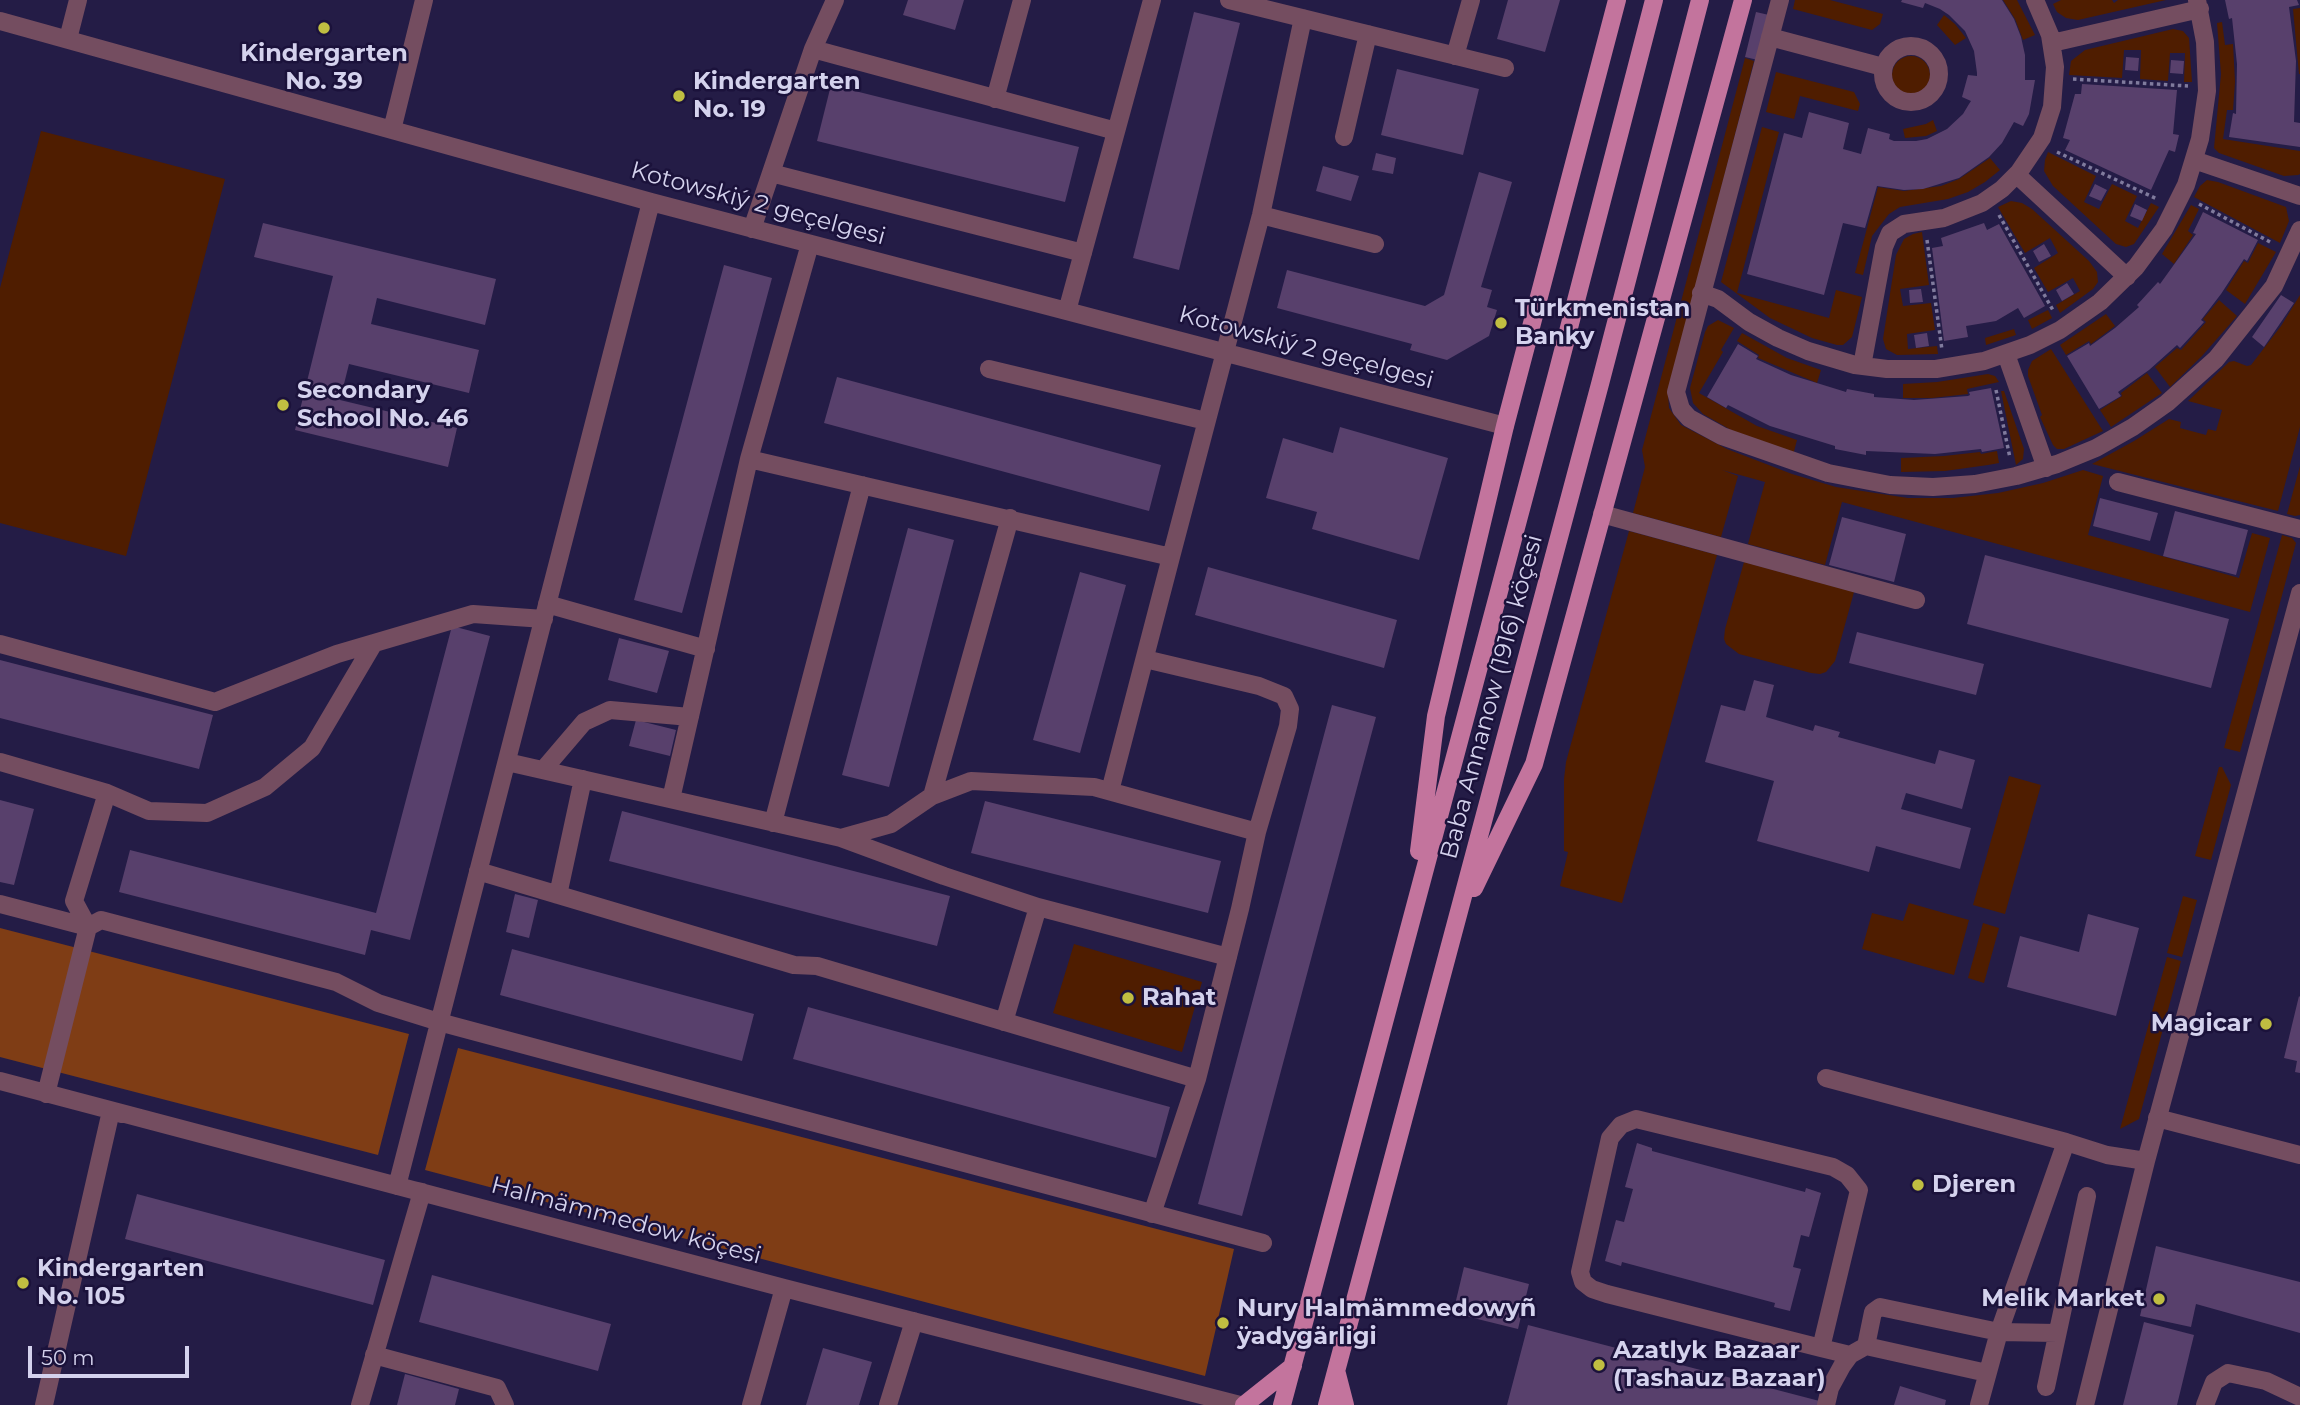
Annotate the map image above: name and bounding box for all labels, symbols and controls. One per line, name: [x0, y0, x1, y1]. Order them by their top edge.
marker: Kindergarten No. 39: [316, 20, 332, 36]
place label: Kindergarten No. 39: [240, 40, 408, 96]
place label: Kindergarten No. 19: [693, 68, 861, 124]
marker: Kindergarten No. 19: [671, 88, 687, 104]
street label: Kotowskiý 2 geçelgesi: [628, 156, 888, 252]
place label: Türkmenistan Banky: [1515, 295, 1690, 351]
street label: Kotowskiý 2 geçelgesi: [1176, 300, 1436, 396]
marker: Türkmenistan Banky: [1493, 315, 1509, 331]
place label: Secondary School No. 46: [297, 377, 468, 433]
marker: Secondary School No. 46: [275, 397, 291, 413]
street label: Baba Annanow (1916) köçesi: [1435, 532, 1549, 862]
place label: Rahat: [1142, 984, 1216, 1012]
marker: Rahat: [1120, 990, 1136, 1006]
place label: Magicar: [2151, 1010, 2252, 1038]
marker: Magicar: [2258, 1016, 2274, 1032]
street label: Halmämmedow köçesi: [488, 1171, 764, 1271]
place label: Djeren: [1932, 1171, 2016, 1199]
marker: Djeren: [1910, 1177, 1926, 1193]
place label: Kindergarten No. 105: [37, 1255, 205, 1311]
marker: Kindergarten No. 105: [15, 1275, 31, 1291]
place label: Melik Market: [1981, 1285, 2145, 1313]
marker: Melik Market: [2151, 1291, 2167, 1307]
place label: Nury Halmämmedowyñ ÿadygärligi: [1237, 1295, 1536, 1351]
marker: Nury Halmämmedowyñ ÿadygärligi: [1215, 1315, 1231, 1331]
scale bar: [32, 1332, 192, 1376]
place label: Azatlyk Bazaar (Tashauz Bazaar): [1613, 1337, 1825, 1393]
text: 50 m: [41, 1345, 95, 1370]
marker: Azatlyk Bazaar (Tashauz Bazaar): [1591, 1357, 1607, 1373]

